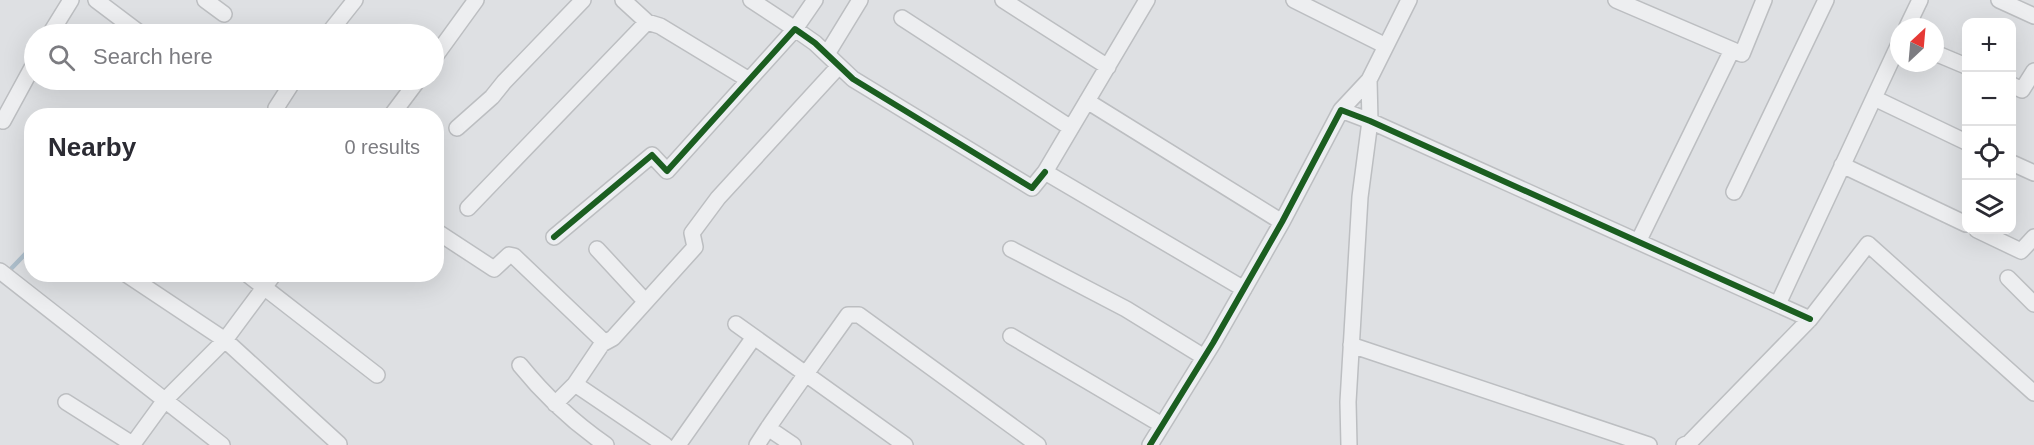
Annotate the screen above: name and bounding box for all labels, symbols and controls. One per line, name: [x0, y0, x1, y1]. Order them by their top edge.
north arrow: [1890, 18, 1944, 72]
map controls: [1962, 18, 2016, 234]
button: +: [1962, 18, 2016, 72]
search box: [24, 24, 444, 90]
icon: search: [45, 41, 78, 74]
text: Search here: [93, 44, 213, 69]
button: −: [1962, 72, 2016, 126]
button: locate: [1962, 126, 2016, 180]
text: Nearby: [48, 132, 136, 162]
text: 0 results: [344, 136, 420, 158]
button: layers: [1962, 180, 2016, 234]

